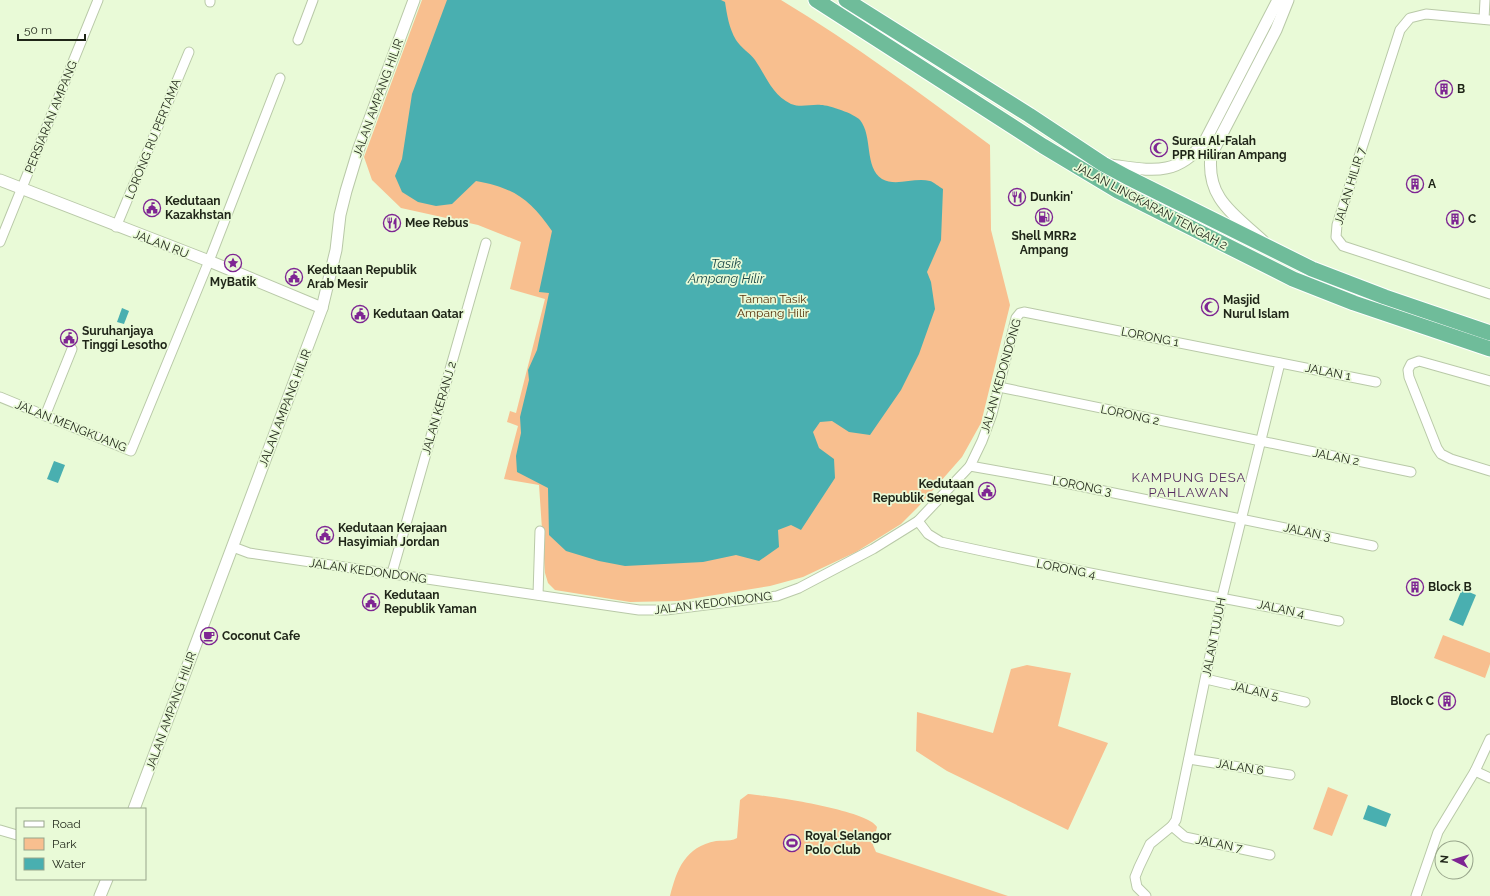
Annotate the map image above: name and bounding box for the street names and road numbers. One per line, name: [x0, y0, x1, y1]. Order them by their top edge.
street label: JALAN AMPANG HILIR: [350, 37, 406, 159]
street label: PERSIARAN AMPANG: [22, 59, 80, 175]
street label: LORONG RU PERTAMA: [122, 77, 184, 201]
street label: JALAN HILIR 7: [1332, 145, 1369, 226]
street label: JALAN LINGKARAN TENGAH 2: [1072, 160, 1230, 252]
street label: JALAN RU: [131, 227, 191, 261]
street label: JALAN KEDONDONG: [978, 317, 1024, 435]
street label: LORONG 1: [1120, 325, 1180, 349]
street label: JALAN AMPANG HILIR: [256, 347, 314, 469]
street label: JALAN KERANJ 2: [419, 360, 459, 456]
street label: JALAN 1: [1304, 361, 1352, 383]
street label: JALAN MENGKUANG: [13, 397, 129, 455]
street label: LORONG 2: [1099, 402, 1161, 428]
street label: JALAN 2: [1311, 446, 1361, 468]
street label: LORONG 3: [1051, 473, 1113, 499]
street label: JALAN 3: [1282, 520, 1332, 544]
street label: JALAN KEDONDONG: [308, 556, 428, 586]
street label: LORONG 4: [1035, 556, 1097, 582]
street label: JALAN KEDONDONG: [653, 589, 773, 617]
street label: JALAN TUJUH: [1199, 596, 1229, 678]
street label: JALAN 4: [1256, 597, 1306, 621]
street label: JALAN AMPANG HILIR: [143, 650, 199, 772]
street label: JALAN 5: [1230, 679, 1280, 703]
street label: JALAN 6: [1215, 756, 1265, 778]
street label: JALAN 7: [1194, 833, 1244, 856]

